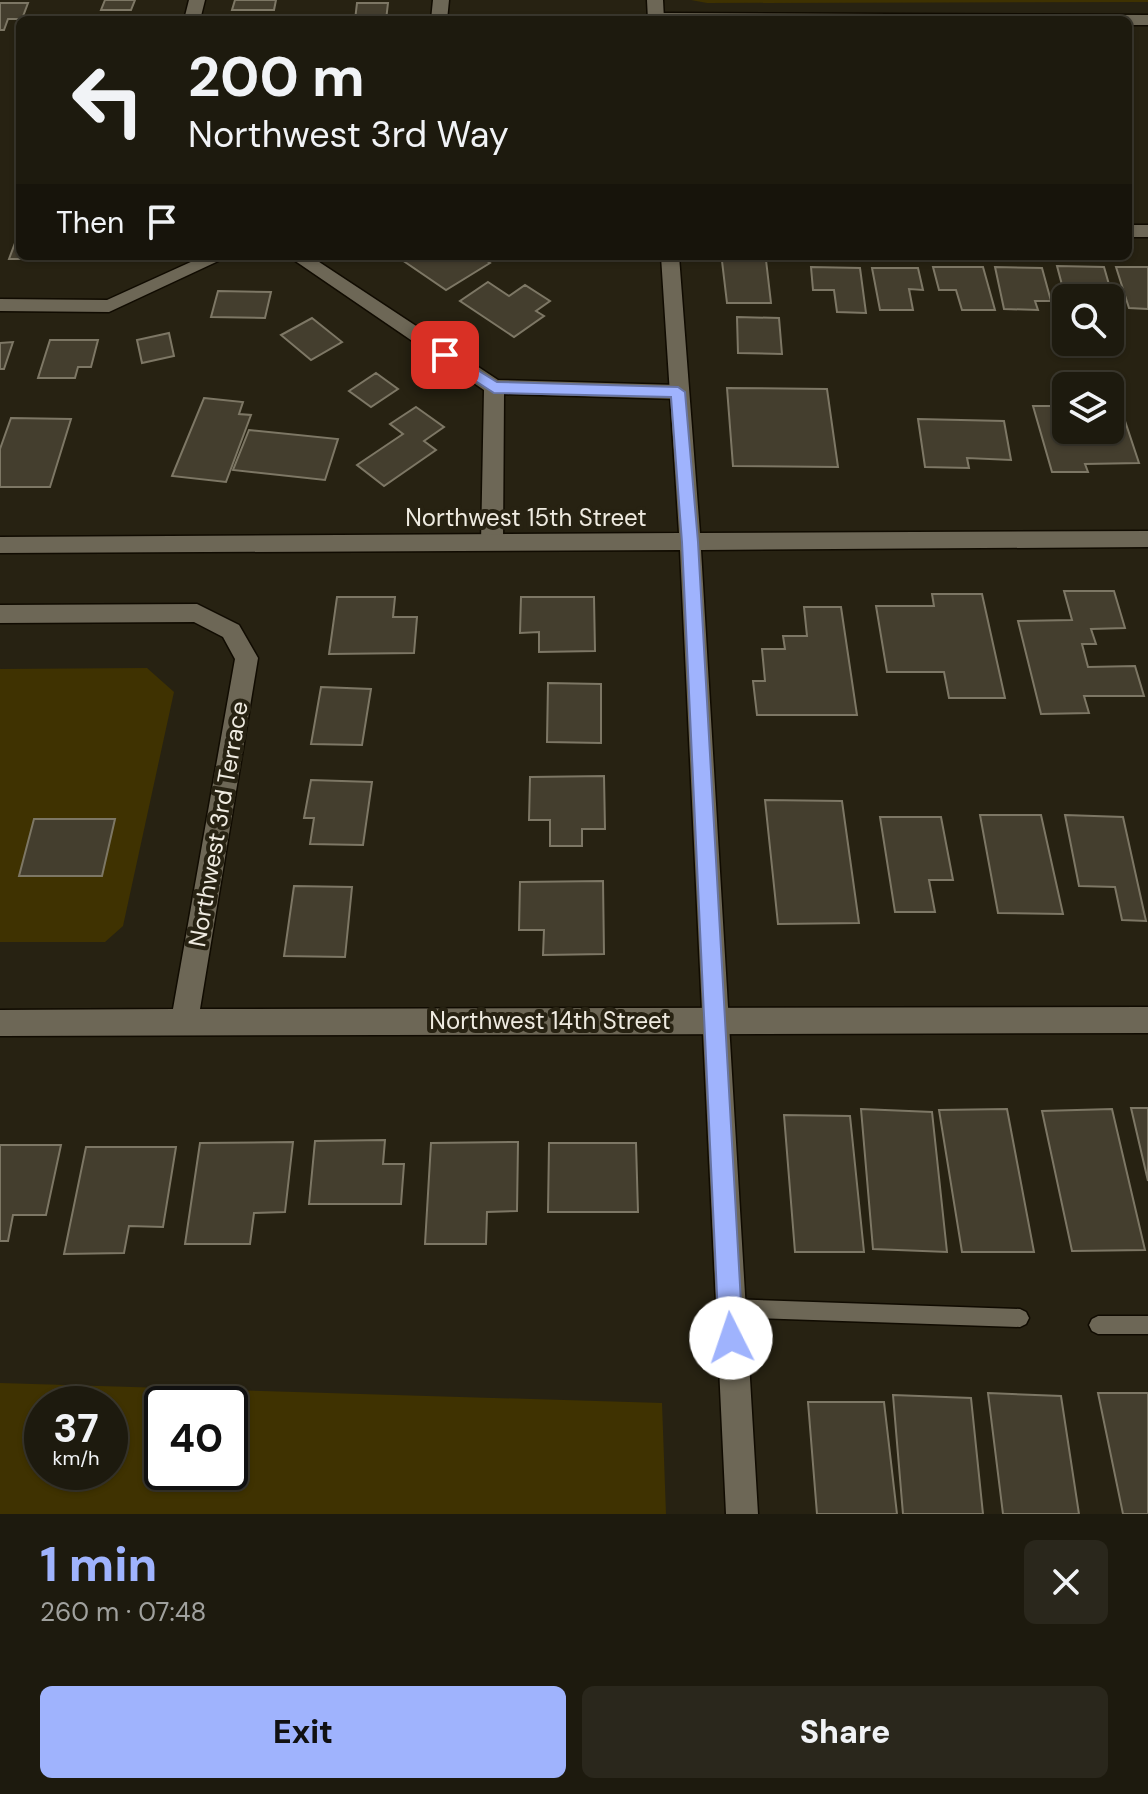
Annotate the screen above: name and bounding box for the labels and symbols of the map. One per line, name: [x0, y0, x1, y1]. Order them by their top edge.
pin: [411, 321, 479, 389]
street label: Northwest 15th Street: [405, 502, 647, 533]
street label: Northwest 3rd Terrace: [181, 699, 255, 949]
street label: Northwest 14th Street: [429, 1005, 671, 1036]
position arrow: [689, 1296, 773, 1380]
speed limit sign: 40: [144, 1386, 248, 1490]

